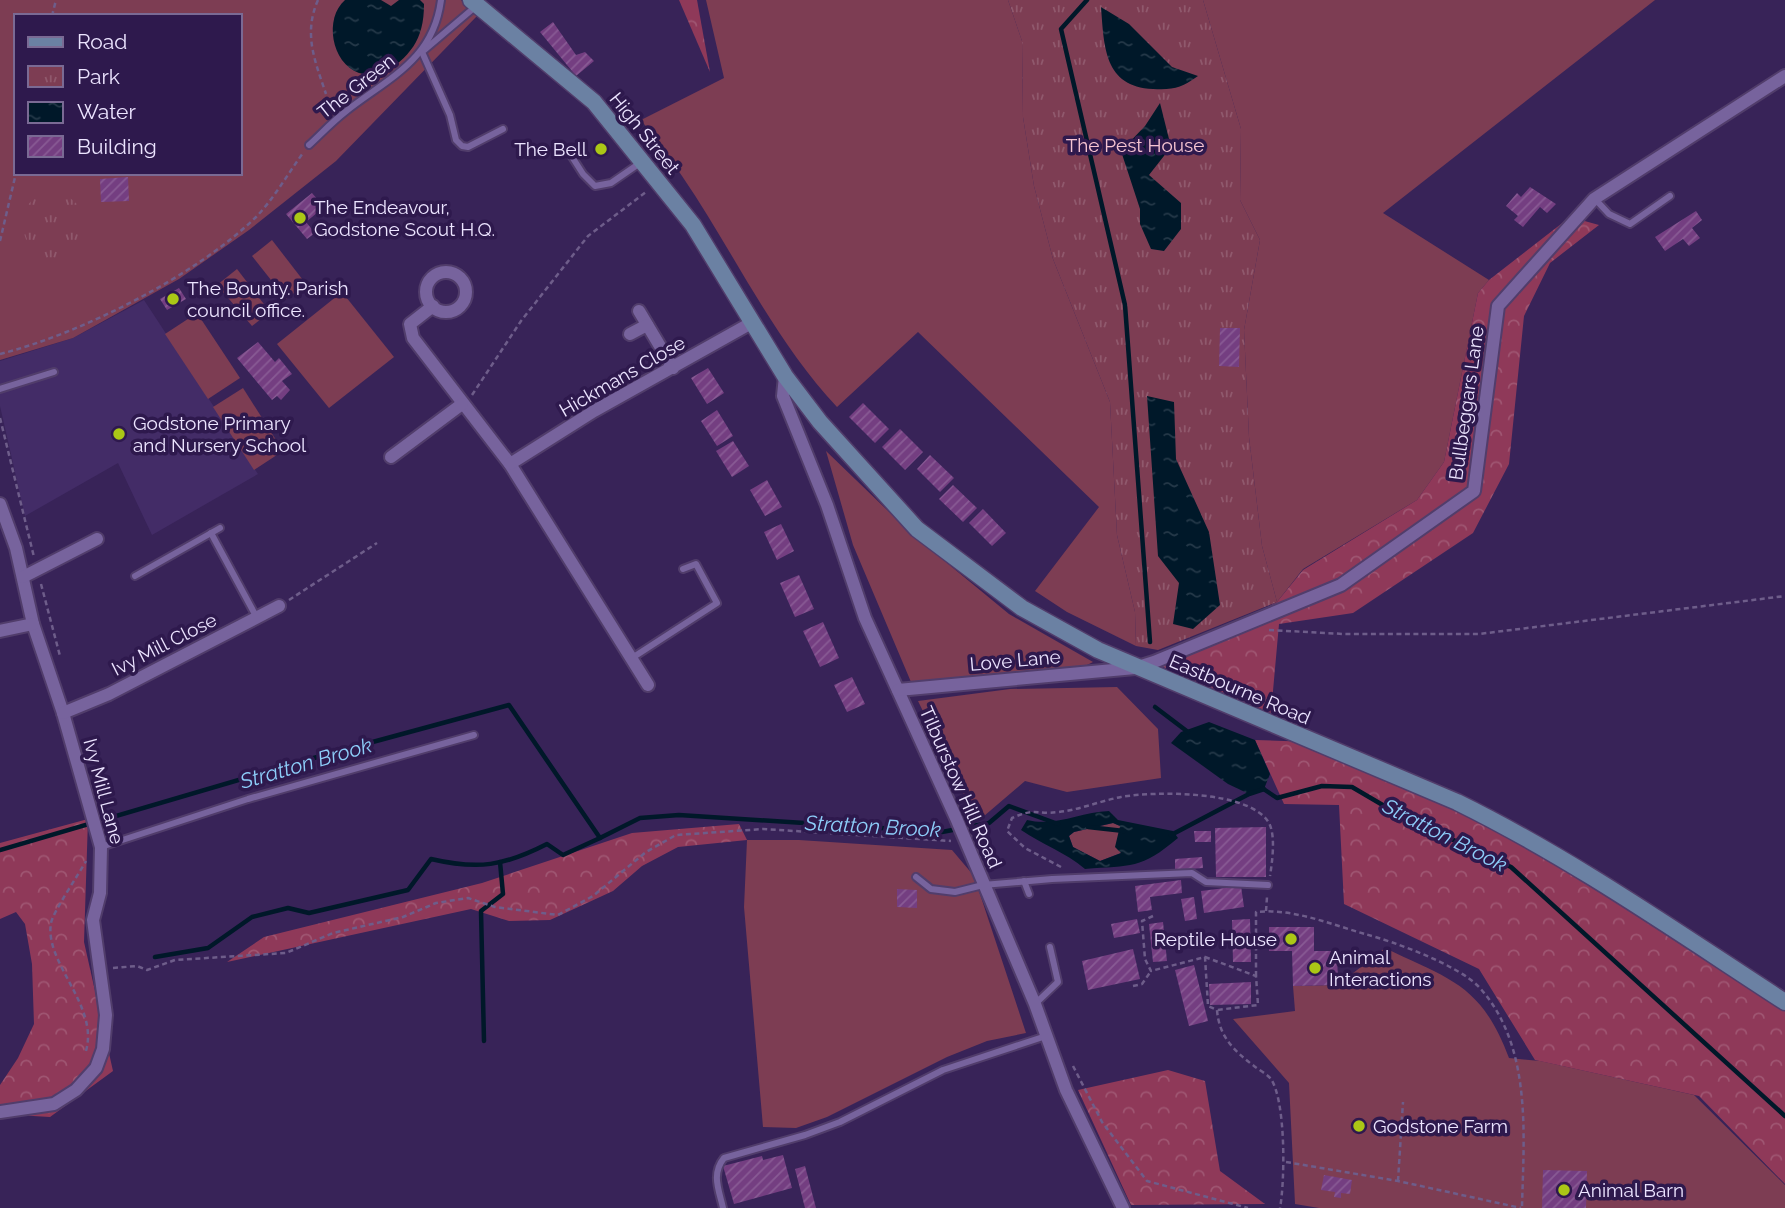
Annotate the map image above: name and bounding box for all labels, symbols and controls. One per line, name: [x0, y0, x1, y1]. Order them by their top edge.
legend: [14, 14, 242, 175]
text: Road: [77, 29, 127, 54]
street label: The Green: [313, 49, 399, 123]
text: Park: [77, 64, 120, 89]
street label: High Street: [605, 88, 685, 179]
text: Water: [77, 99, 136, 124]
text: Building: [77, 134, 157, 159]
park label: The Pest House: [1066, 134, 1204, 156]
place label: The Bell: [514, 138, 588, 160]
marker: The Bell: [593, 141, 609, 157]
place label: The Endeavour, Godstone Scout H.Q.: [314, 196, 495, 240]
marker: The Endeavour, Godstone Scout H.Q.: [292, 210, 308, 226]
place label: The Bounty. Parish council office.: [187, 277, 349, 321]
marker: The Bounty. Parish council office.: [165, 291, 181, 307]
street label: Bullbeggars Lane: [1444, 325, 1488, 481]
street label: Hickmans Close: [555, 331, 689, 421]
place label: Godstone Primary and Nursery School: [133, 412, 307, 456]
marker: Godstone Primary and Nursery School: [111, 426, 127, 442]
street label: Ivy Mill Close: [108, 608, 220, 680]
street label: Love Lane: [969, 645, 1061, 675]
street label: Eastbourne Road: [1166, 649, 1314, 729]
street label: Tilburstow Hill Road: [915, 703, 1007, 871]
water label: Stratton Brook: [236, 732, 375, 794]
street label: Ivy Mill Lane: [79, 736, 129, 846]
water label: Stratton Brook: [1378, 792, 1511, 877]
water label: Stratton Brook: [803, 810, 942, 842]
place label: Reptile House: [1154, 928, 1277, 950]
marker: Reptile House: [1283, 931, 1299, 947]
place label: Animal Interactions: [1329, 946, 1432, 990]
marker: Animal Interactions: [1307, 960, 1323, 976]
place label: Godstone Farm: [1373, 1115, 1508, 1137]
marker: Godstone Farm: [1351, 1118, 1367, 1134]
place label: Animal Barn: [1578, 1179, 1684, 1201]
marker: Animal Barn: [1556, 1182, 1572, 1198]

